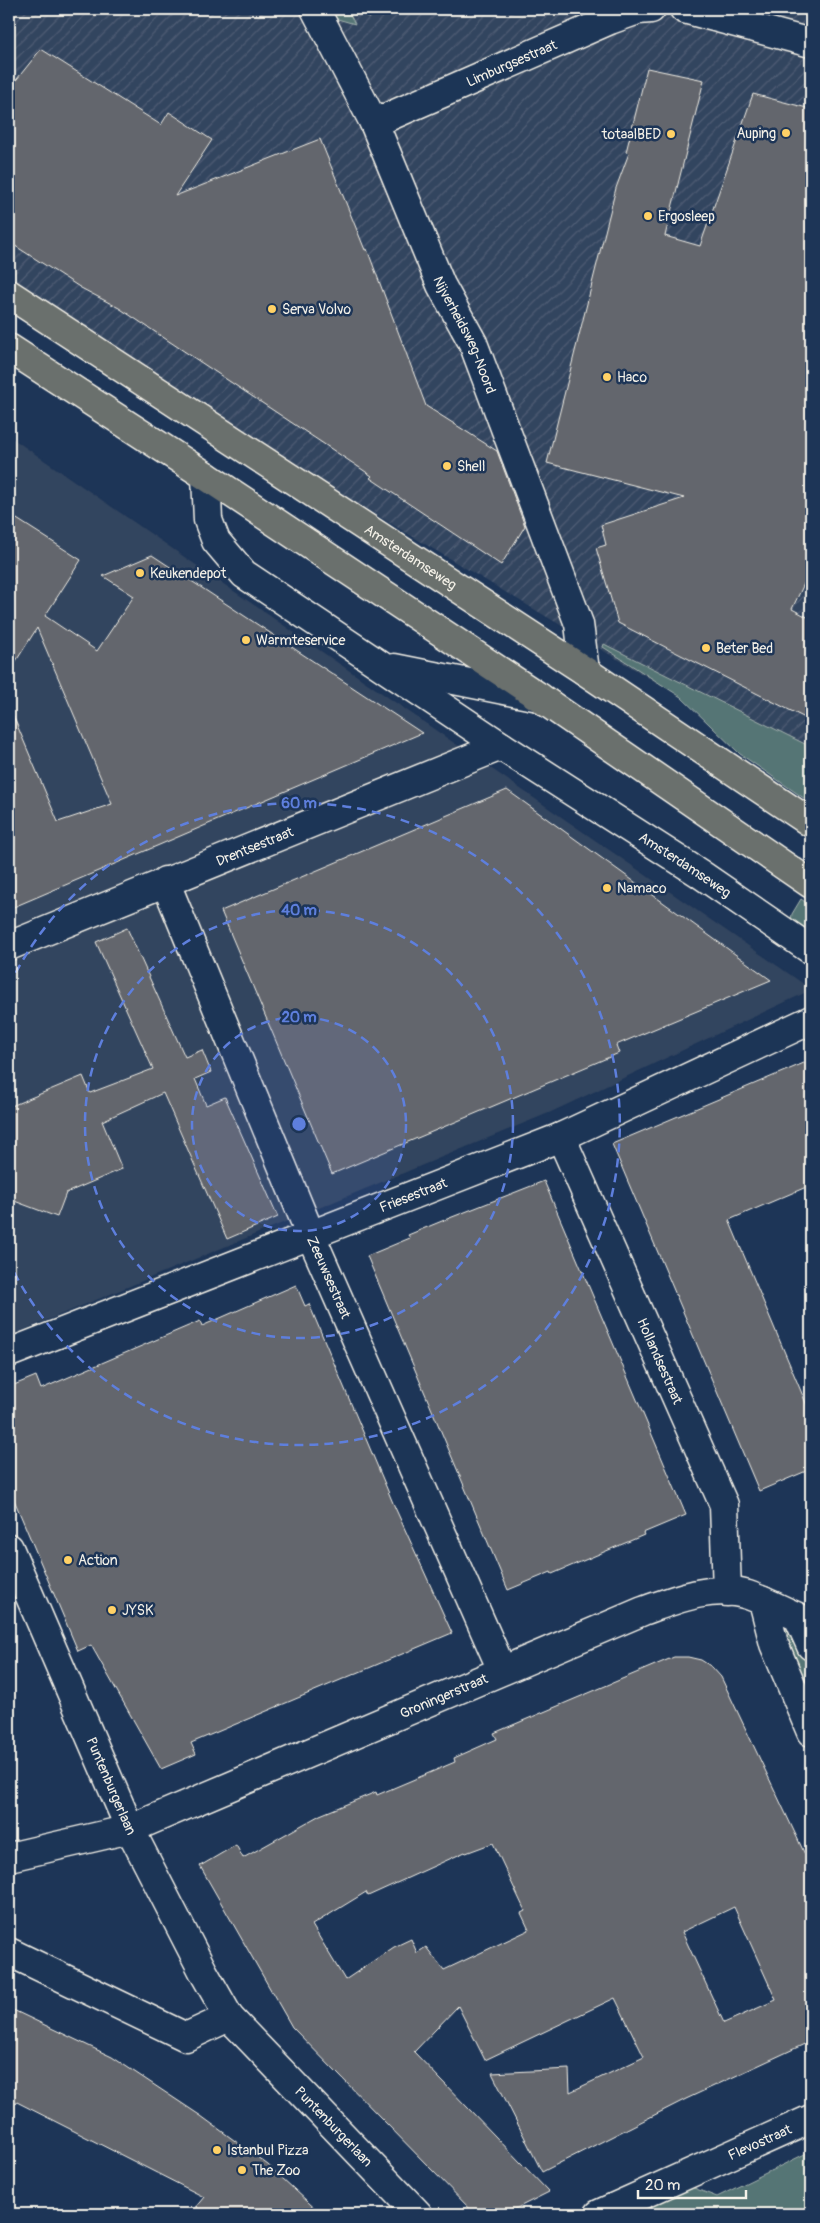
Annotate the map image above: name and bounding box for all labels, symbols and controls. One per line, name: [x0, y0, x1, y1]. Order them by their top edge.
street label: Limburgsestraat: [464, 36, 560, 90]
place label: Auping: [737, 125, 776, 142]
place label: totaalBED: [601, 126, 661, 143]
marker: Auping: [780, 127, 792, 139]
marker: totaalBED: [665, 128, 677, 140]
place label: Ergosleep: [658, 208, 715, 225]
marker: Ergosleep: [642, 210, 654, 222]
street label: Nijverheidsweg-Noord: [430, 274, 500, 396]
place label: Serva Volvo: [282, 301, 351, 318]
marker: Serva Volvo: [266, 303, 278, 315]
place label: Haco: [617, 369, 647, 386]
marker: Haco: [601, 371, 613, 383]
place label: Shell: [457, 458, 485, 475]
marker: Shell: [441, 460, 453, 472]
street label: Amsterdamseweg: [361, 521, 460, 593]
place label: Keukendepot: [150, 565, 227, 582]
marker: Keukendepot: [134, 567, 146, 579]
place label: Warmteservice: [256, 632, 346, 649]
marker: Warmteservice: [240, 634, 252, 646]
place label: Beter Bed: [716, 640, 773, 657]
marker: Beter Bed: [700, 642, 712, 654]
text: 60 m: [281, 794, 317, 813]
street label: Drentsestraat: [213, 823, 296, 870]
street label: Amsterdamseweg: [636, 828, 734, 901]
place label: Namaco: [617, 880, 667, 897]
marker: Namaco: [601, 882, 613, 894]
text: 40 m: [281, 901, 317, 920]
text: 20 m: [281, 1008, 317, 1027]
centre of rings: [290, 1115, 308, 1133]
street label: Friesestraat: [377, 1174, 450, 1216]
street label: Zeeuwsestraat: [304, 1234, 355, 1321]
street label: Hollandsestraat: [634, 1315, 687, 1407]
place label: Action: [78, 1552, 118, 1569]
marker: Action: [62, 1554, 74, 1566]
place label: JYSK: [122, 1602, 154, 1619]
marker: JYSK: [106, 1604, 118, 1616]
street label: Groningerstraat: [397, 1669, 490, 1722]
street label: Puntenburgerlaan: [83, 1735, 140, 1838]
street label: Puntenburgerlaan: [292, 2083, 376, 2170]
street label: Flevostraat: [725, 2120, 794, 2164]
place label: Istanbul Pizza: [227, 2142, 308, 2159]
marker: Istanbul Pizza: [211, 2144, 223, 2156]
place label: The Zoo: [252, 2162, 301, 2179]
marker: The Zoo: [236, 2164, 248, 2176]
scale bar: [638, 2168, 745, 2200]
text: 20 m: [645, 2176, 680, 2195]

